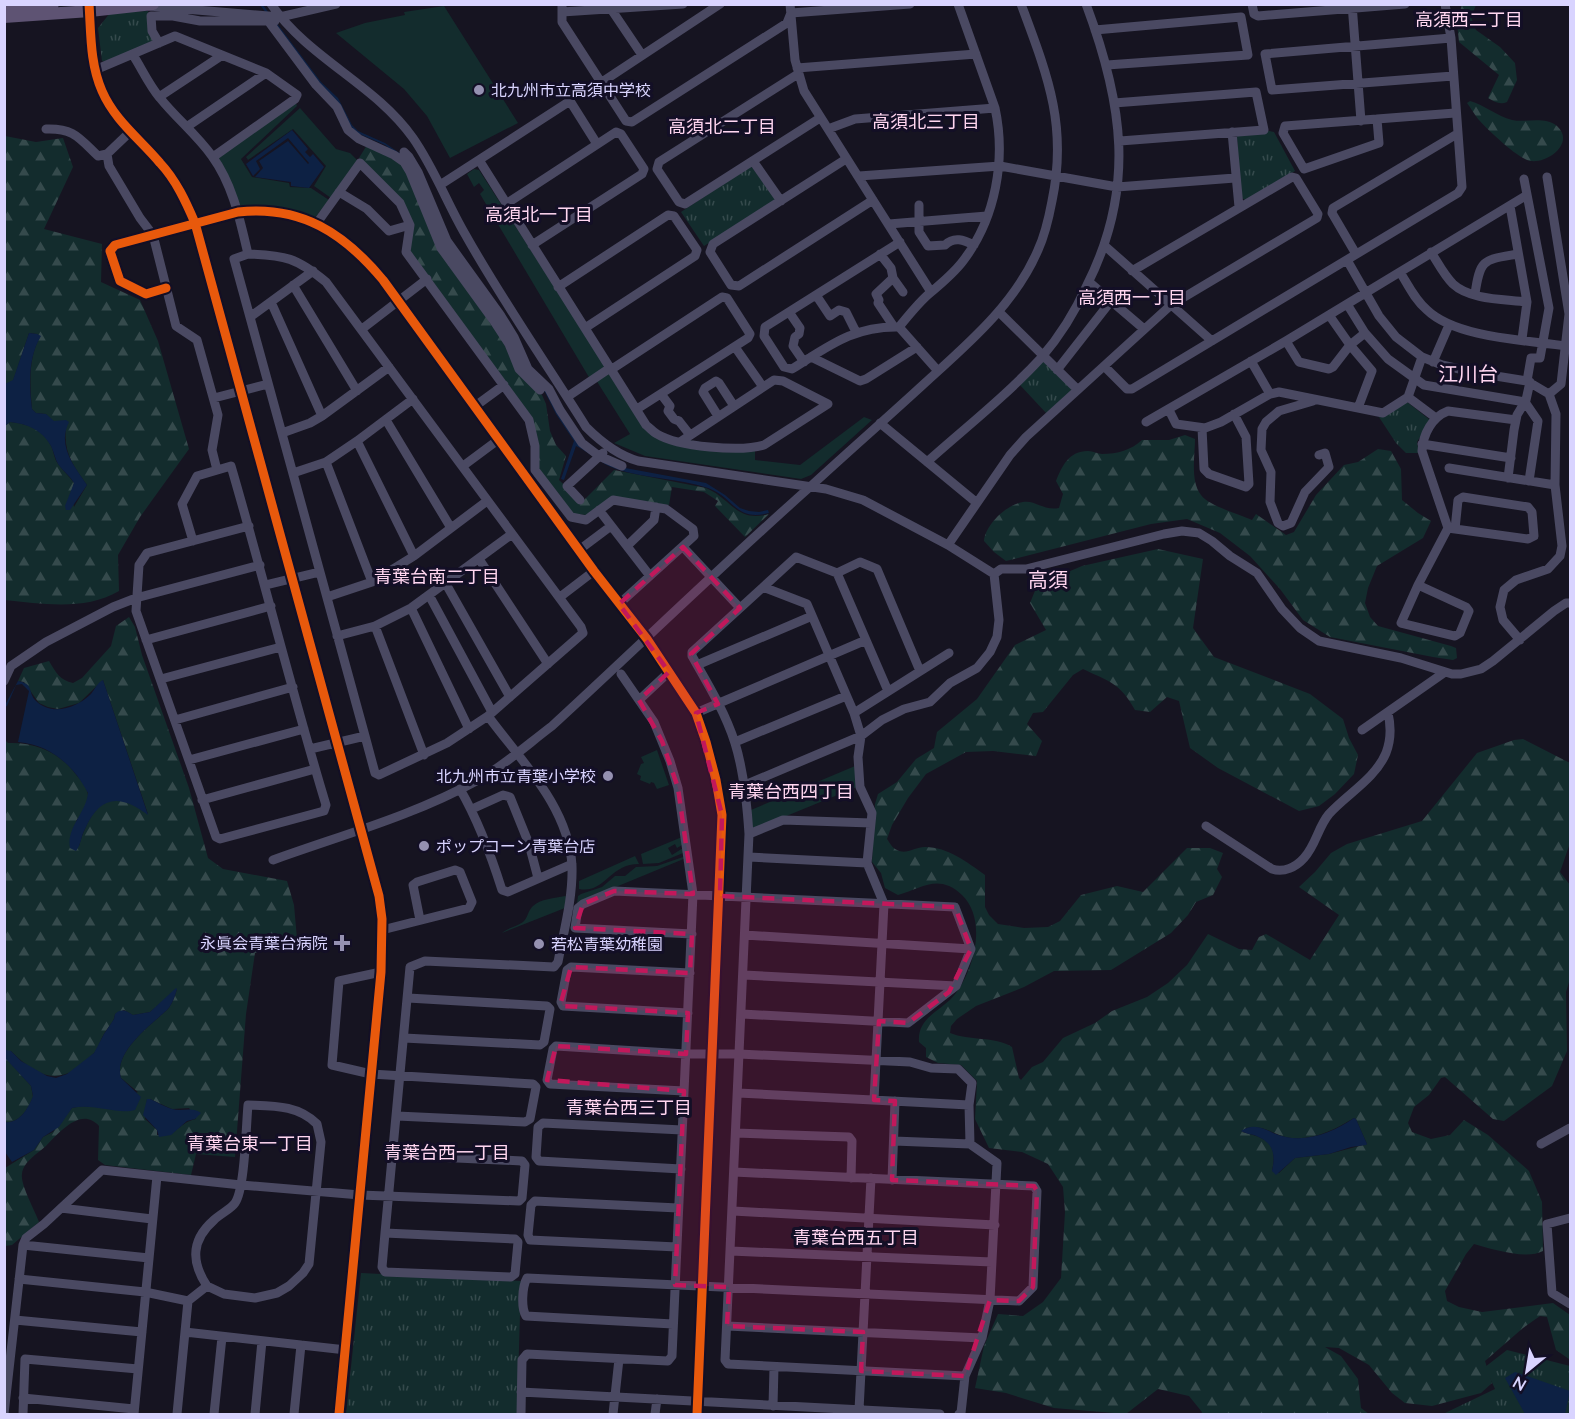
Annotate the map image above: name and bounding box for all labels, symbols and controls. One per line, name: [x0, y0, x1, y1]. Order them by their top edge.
district label: 高須西二丁目: [1415, 8, 1523, 30]
place label: 北九州市立高須中学校: [491, 80, 651, 99]
marker: 北九州市立高須中学校: [472, 83, 486, 97]
district label: 高須北三丁目: [872, 110, 980, 132]
district label: 高須北二丁目: [668, 115, 776, 137]
district label: 高須北一丁目: [485, 203, 593, 225]
district label: 高須西一丁目: [1078, 286, 1186, 308]
district label: 江川台: [1438, 361, 1498, 385]
district label: 青葉台南二丁目: [374, 565, 500, 587]
district label: 高須: [1028, 567, 1068, 591]
place label: 北九州市立青葉小学校: [436, 766, 596, 785]
marker: 北九州市立青葉小学校: [601, 769, 615, 783]
district label: 青葉台西四丁目: [728, 780, 854, 802]
place label: ポップコーン青葉台店: [436, 836, 595, 855]
marker: ポップコーン青葉台店: [417, 839, 431, 853]
place label: 永眞会青葉台病院: [200, 933, 328, 952]
marker: 永眞会青葉台病院: [333, 934, 351, 952]
place label: 若松青葉幼稚園: [551, 934, 663, 953]
marker: 若松青葉幼稚園: [532, 937, 546, 951]
district label: 青葉台西三丁目: [566, 1096, 692, 1118]
district label: 青葉台東一丁目: [187, 1132, 313, 1154]
district label: 青葉台西一丁目: [384, 1141, 510, 1163]
district label: 青葉台西五丁目: [793, 1226, 919, 1248]
north arrow: [1497, 1341, 1557, 1401]
text: N: [1509, 1373, 1529, 1396]

